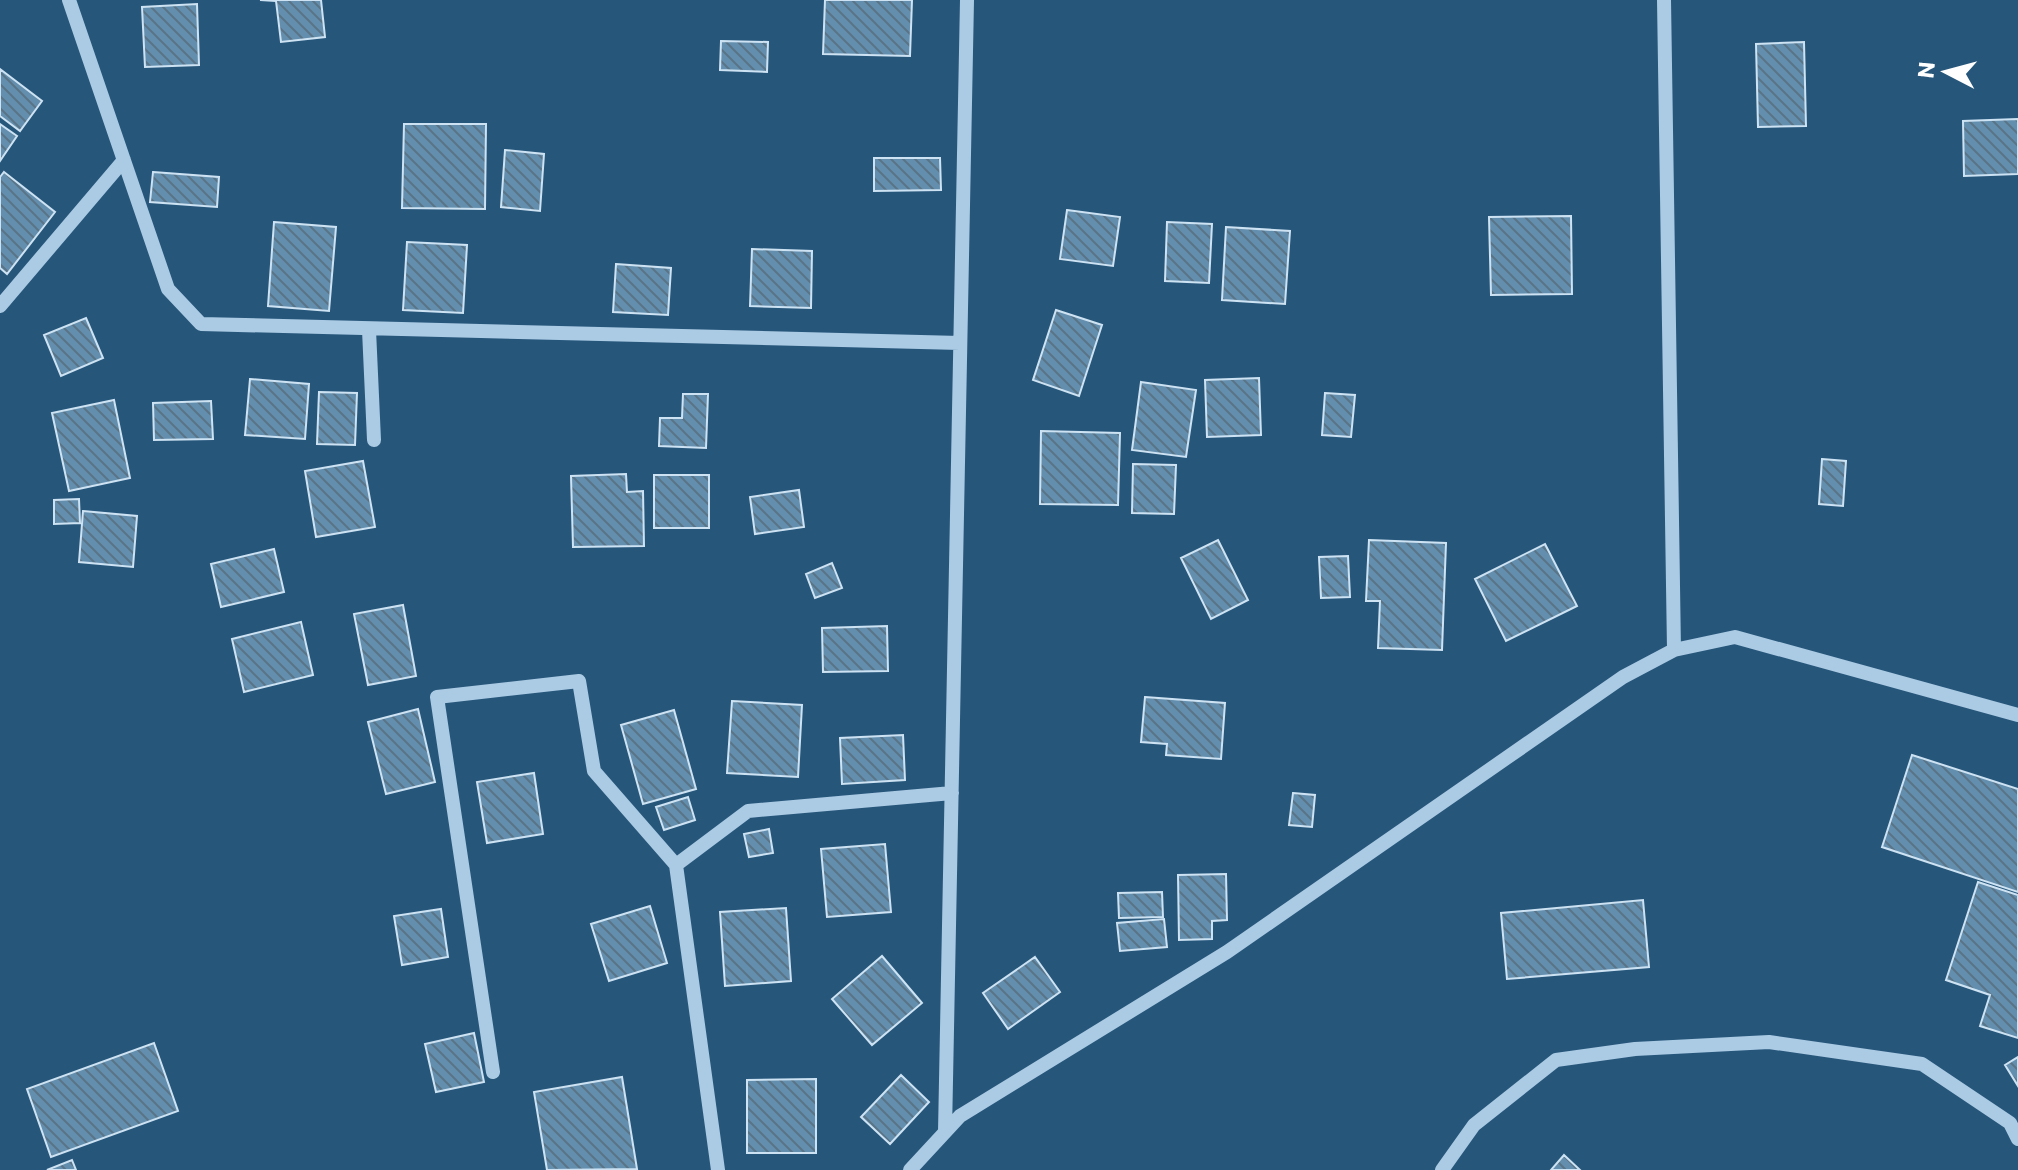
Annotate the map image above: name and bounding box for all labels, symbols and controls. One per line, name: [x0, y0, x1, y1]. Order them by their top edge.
north arrow: [1906, 32, 1986, 112]
text: N: [1911, 60, 1940, 79]

